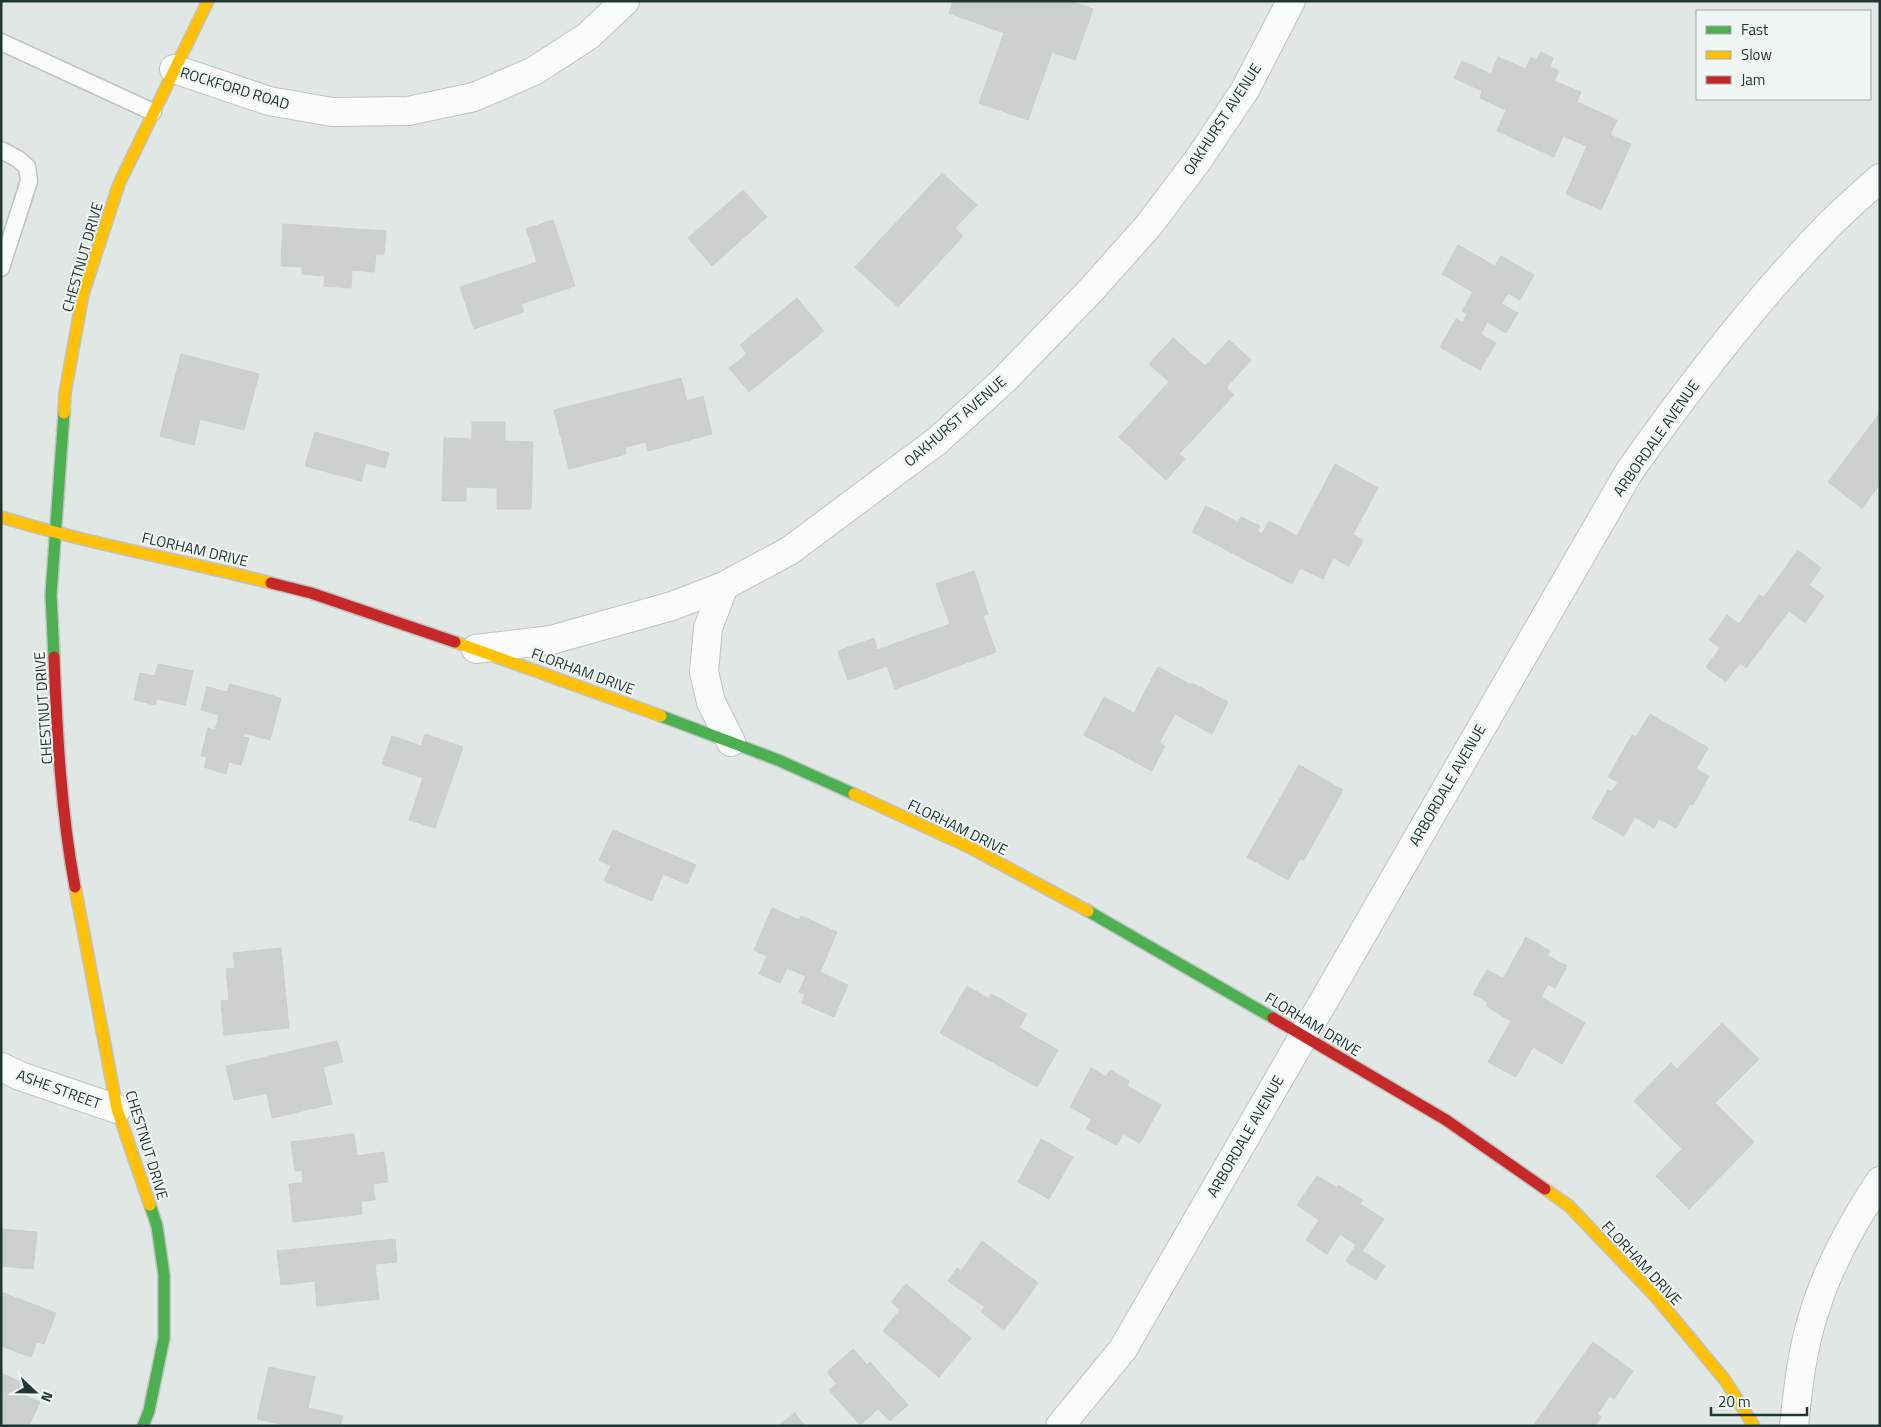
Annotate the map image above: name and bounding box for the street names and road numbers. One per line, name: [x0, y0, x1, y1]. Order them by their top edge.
street label: OAKHURST AVENUE: [1177, 59, 1267, 179]
street label: ROCKFORD ROAD: [177, 60, 293, 116]
street label: CHESTNUT DRIVE: [55, 199, 109, 315]
street label: OAKHURST AVENUE: [899, 370, 1011, 472]
street label: ARBORDALE AVENUE: [1607, 375, 1705, 501]
street label: FLORHAM DRIVE: [140, 526, 250, 572]
street label: FLORHAM DRIVE: [528, 642, 638, 700]
street label: CHESTNUT DRIVE: [28, 651, 58, 765]
street label: ARBORDALE AVENUE: [1403, 720, 1491, 850]
street label: FLORHAM DRIVE: [904, 793, 1012, 861]
street label: FLORHAM DRIVE: [1261, 986, 1365, 1062]
street label: ASHE STREET: [14, 1063, 105, 1115]
street label: ARBORDALE AVENUE: [1201, 1071, 1289, 1201]
street label: CHESTNUT DRIVE: [119, 1088, 175, 1202]
street label: FLORHAM DRIVE: [1597, 1215, 1687, 1311]

